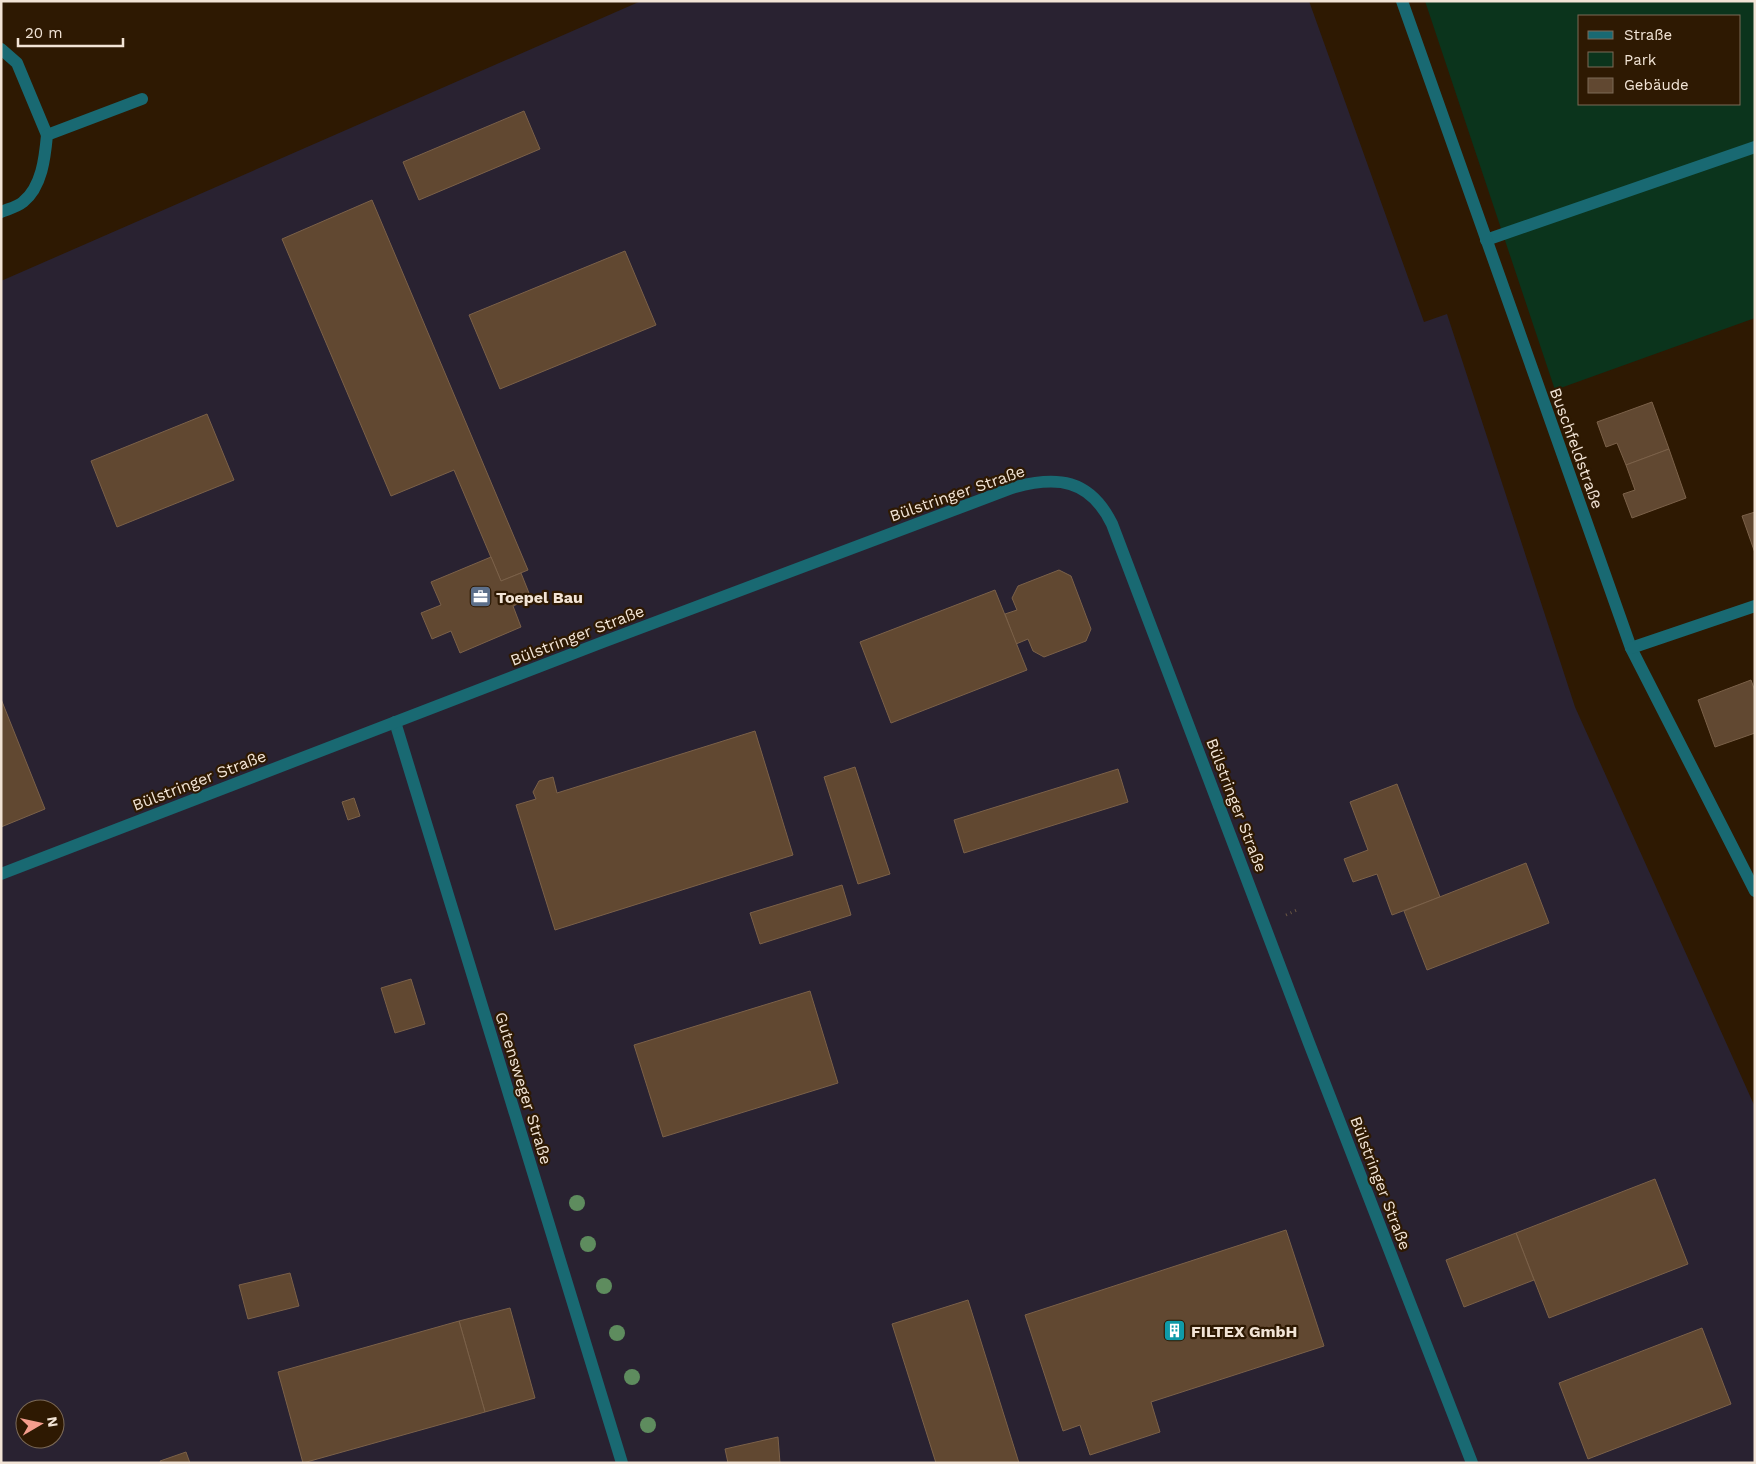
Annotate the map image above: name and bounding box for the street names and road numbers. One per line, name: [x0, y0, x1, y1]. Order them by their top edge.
street label: Buschfeldstraße: [1546, 385, 1607, 511]
street label: Bülstringer Straße: [887, 461, 1027, 526]
street label: Bülstringer Straße: [508, 601, 647, 670]
street label: Bülstringer Straße: [1202, 736, 1271, 875]
street label: Bülstringer Straße: [130, 746, 269, 815]
street label: Gutensweger Straße: [491, 1010, 556, 1167]
street label: Bülstringer Straße: [1346, 1114, 1415, 1253]

